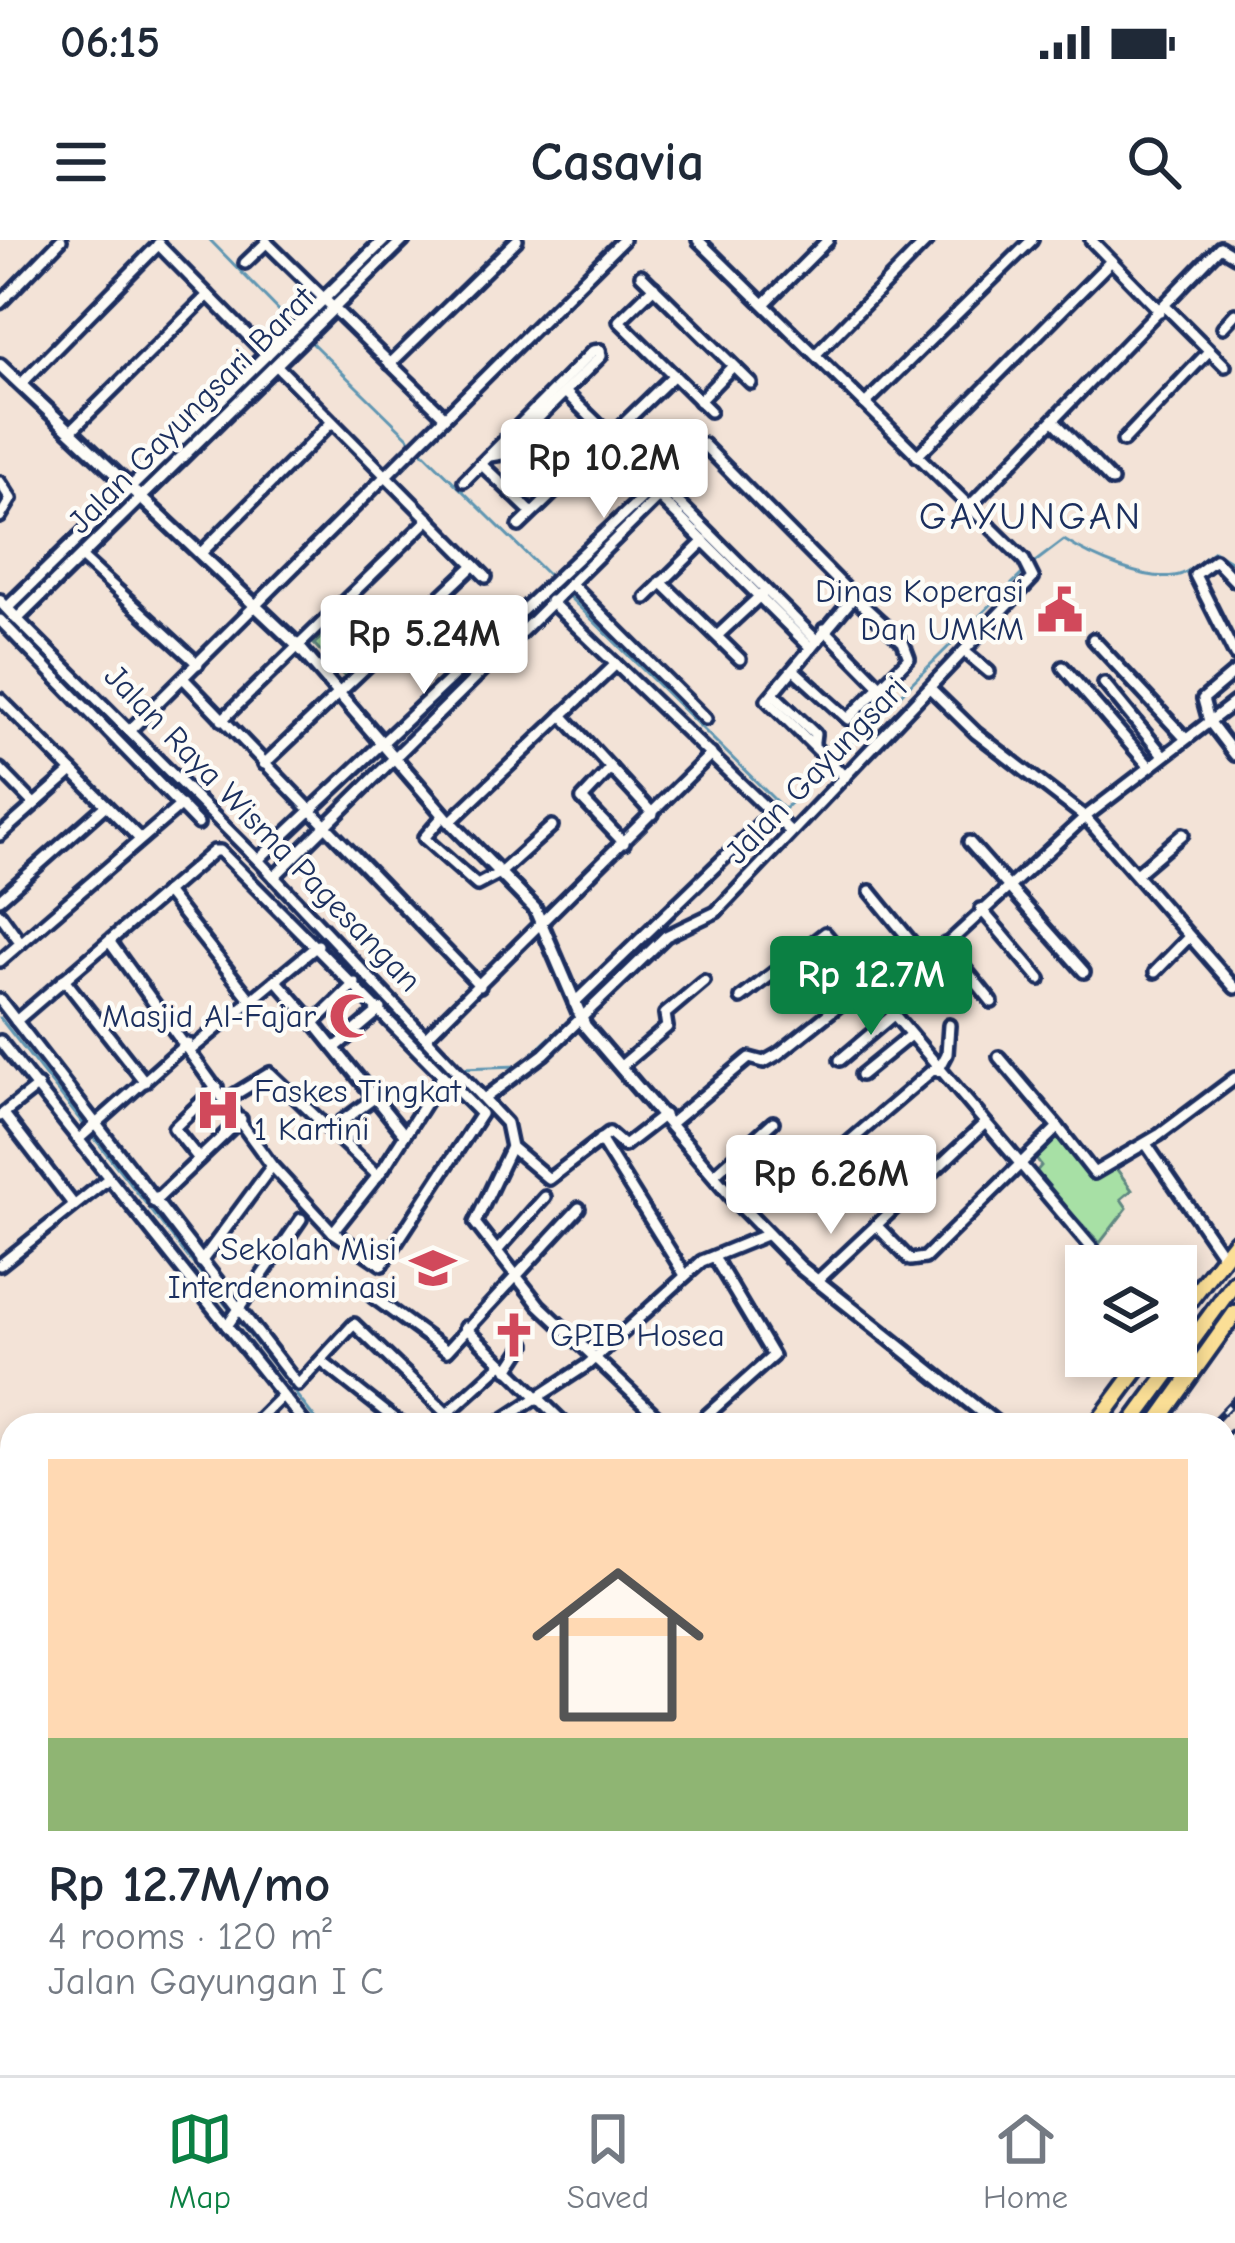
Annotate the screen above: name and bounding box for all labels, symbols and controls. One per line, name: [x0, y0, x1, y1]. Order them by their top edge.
text: 06:15: [60, 16, 160, 68]
icon: menu: [48, 129, 114, 195]
icon: search: [1121, 129, 1187, 195]
text: Casavia: [531, 131, 704, 194]
street label: Jalan Gayungsari Barat: [60, 278, 323, 541]
pin: Rp 10.2M: [480, 419, 728, 521]
text: Rp 10.2M: [528, 435, 680, 480]
district label: GAYUNGAN: [919, 494, 1143, 539]
place label: Dinas Koperasi Dan UMKM: [815, 572, 1024, 648]
public building icon: Dinas Koperasi Dan UMKM: [1035, 585, 1085, 635]
pin: Rp 5.24M: [300, 595, 548, 697]
text: Rp 5.24M: [348, 611, 500, 656]
street label: Jalan Raya Wisma Pagesangan: [97, 657, 429, 999]
street label: Jalan Gayungsari: [717, 669, 915, 871]
pin: Rp 12.7M: [747, 936, 995, 1038]
text: Rp 12.7M: [797, 952, 945, 997]
mosque icon: Masjid Al-Fajar: [327, 991, 377, 1041]
place label: Masjid Al-Fajar: [102, 997, 316, 1035]
place label: Faskes Tingkat 1 Kartini: [254, 1072, 462, 1148]
hospital icon: Faskes Tingkat 1 Kartini: [193, 1085, 243, 1135]
pin: Rp 6.26M: [707, 1135, 955, 1237]
text: Rp 6.26M: [753, 1151, 909, 1196]
place label: Sekolah Misi Interdenominasi: [168, 1230, 397, 1306]
school or university icon: Sekolah Misi Interdenominasi: [408, 1243, 458, 1293]
map controls: [1065, 1245, 1197, 1377]
button: layers: [1065, 1245, 1197, 1377]
church icon: GPIB Hosea: [489, 1310, 539, 1360]
place label: GPIB Hosea: [550, 1316, 725, 1354]
icon: home: [510, 1537, 726, 1753]
text: Rp 12.7M/mo: [48, 1855, 331, 1914]
text: 4 rooms · 120 m²: [48, 1914, 332, 1959]
text: Jalan Gayungan I C: [48, 1959, 384, 2004]
tab: Map: [167, 2106, 233, 2216]
tab: Saved: [567, 2106, 649, 2216]
tab: Home: [983, 2106, 1068, 2216]

